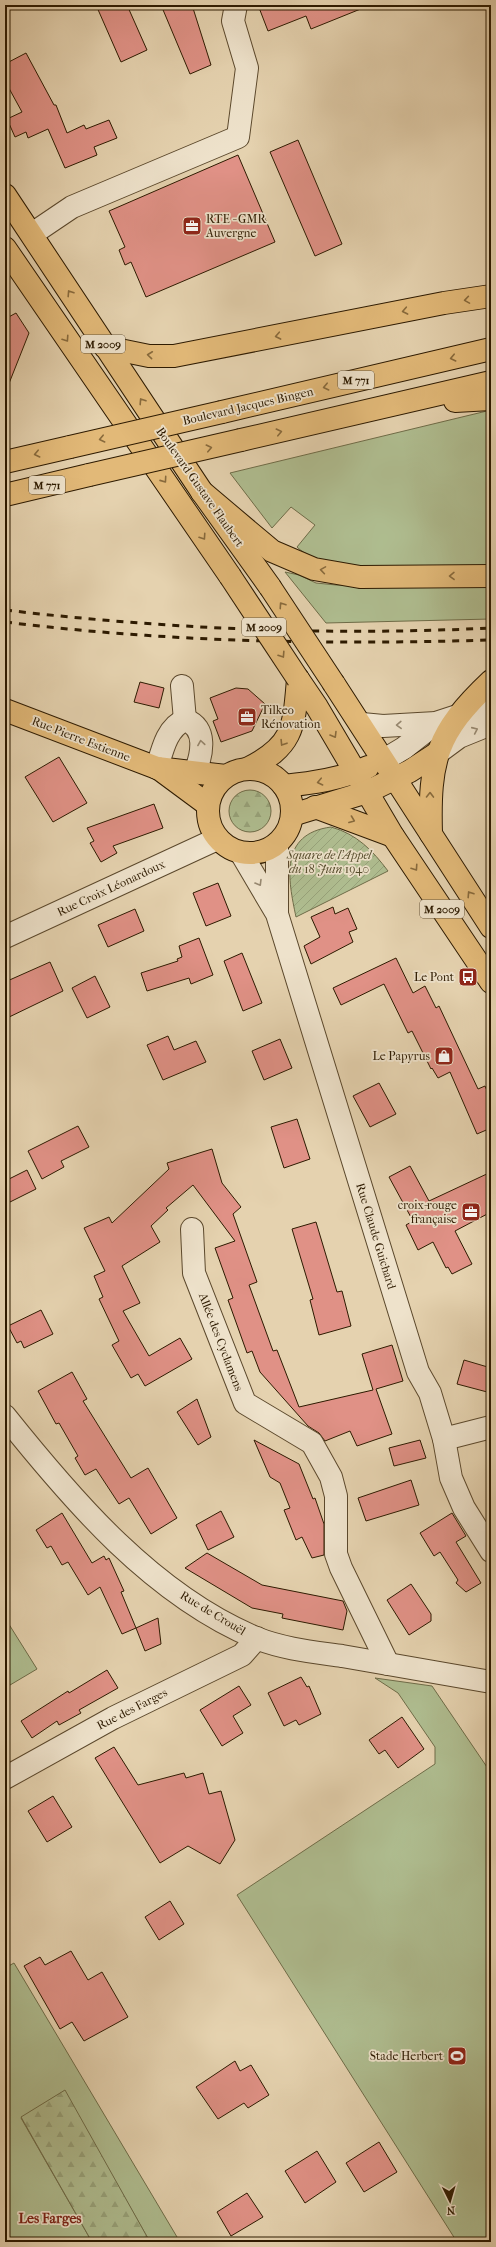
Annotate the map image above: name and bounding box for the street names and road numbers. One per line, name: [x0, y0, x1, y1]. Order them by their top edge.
road number: M 2009: [81, 335, 125, 353]
road number: M 771: [338, 371, 374, 389]
street label: Boulevard Jacques Bingen: [181, 384, 315, 428]
street label: Boulevard Gustave Flaubert: [153, 425, 247, 550]
road number: M 771: [29, 476, 65, 494]
road number: M 2009: [242, 618, 286, 636]
street label: Rue Pierre Estienne: [30, 714, 132, 764]
street label: Rue Croix Léonardoux: [55, 857, 168, 919]
road number: M 2009: [420, 900, 464, 918]
street label: Rue Claude Guichard: [353, 1181, 399, 1291]
street label: Allée des Cyclamens: [195, 1290, 246, 1394]
street label: Rue de Crouël: [178, 1588, 249, 1638]
street label: Rue des Farges: [95, 1685, 170, 1733]

